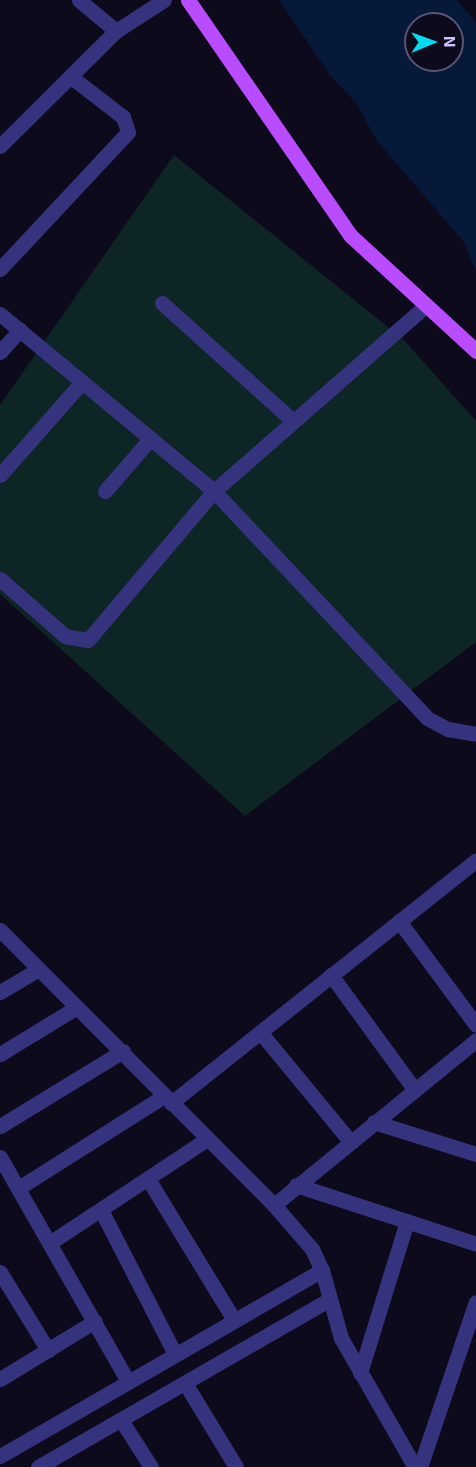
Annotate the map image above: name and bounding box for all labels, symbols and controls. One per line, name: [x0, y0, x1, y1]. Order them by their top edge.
north arrow: [404, 12, 464, 72]
text: N: [441, 36, 460, 48]

